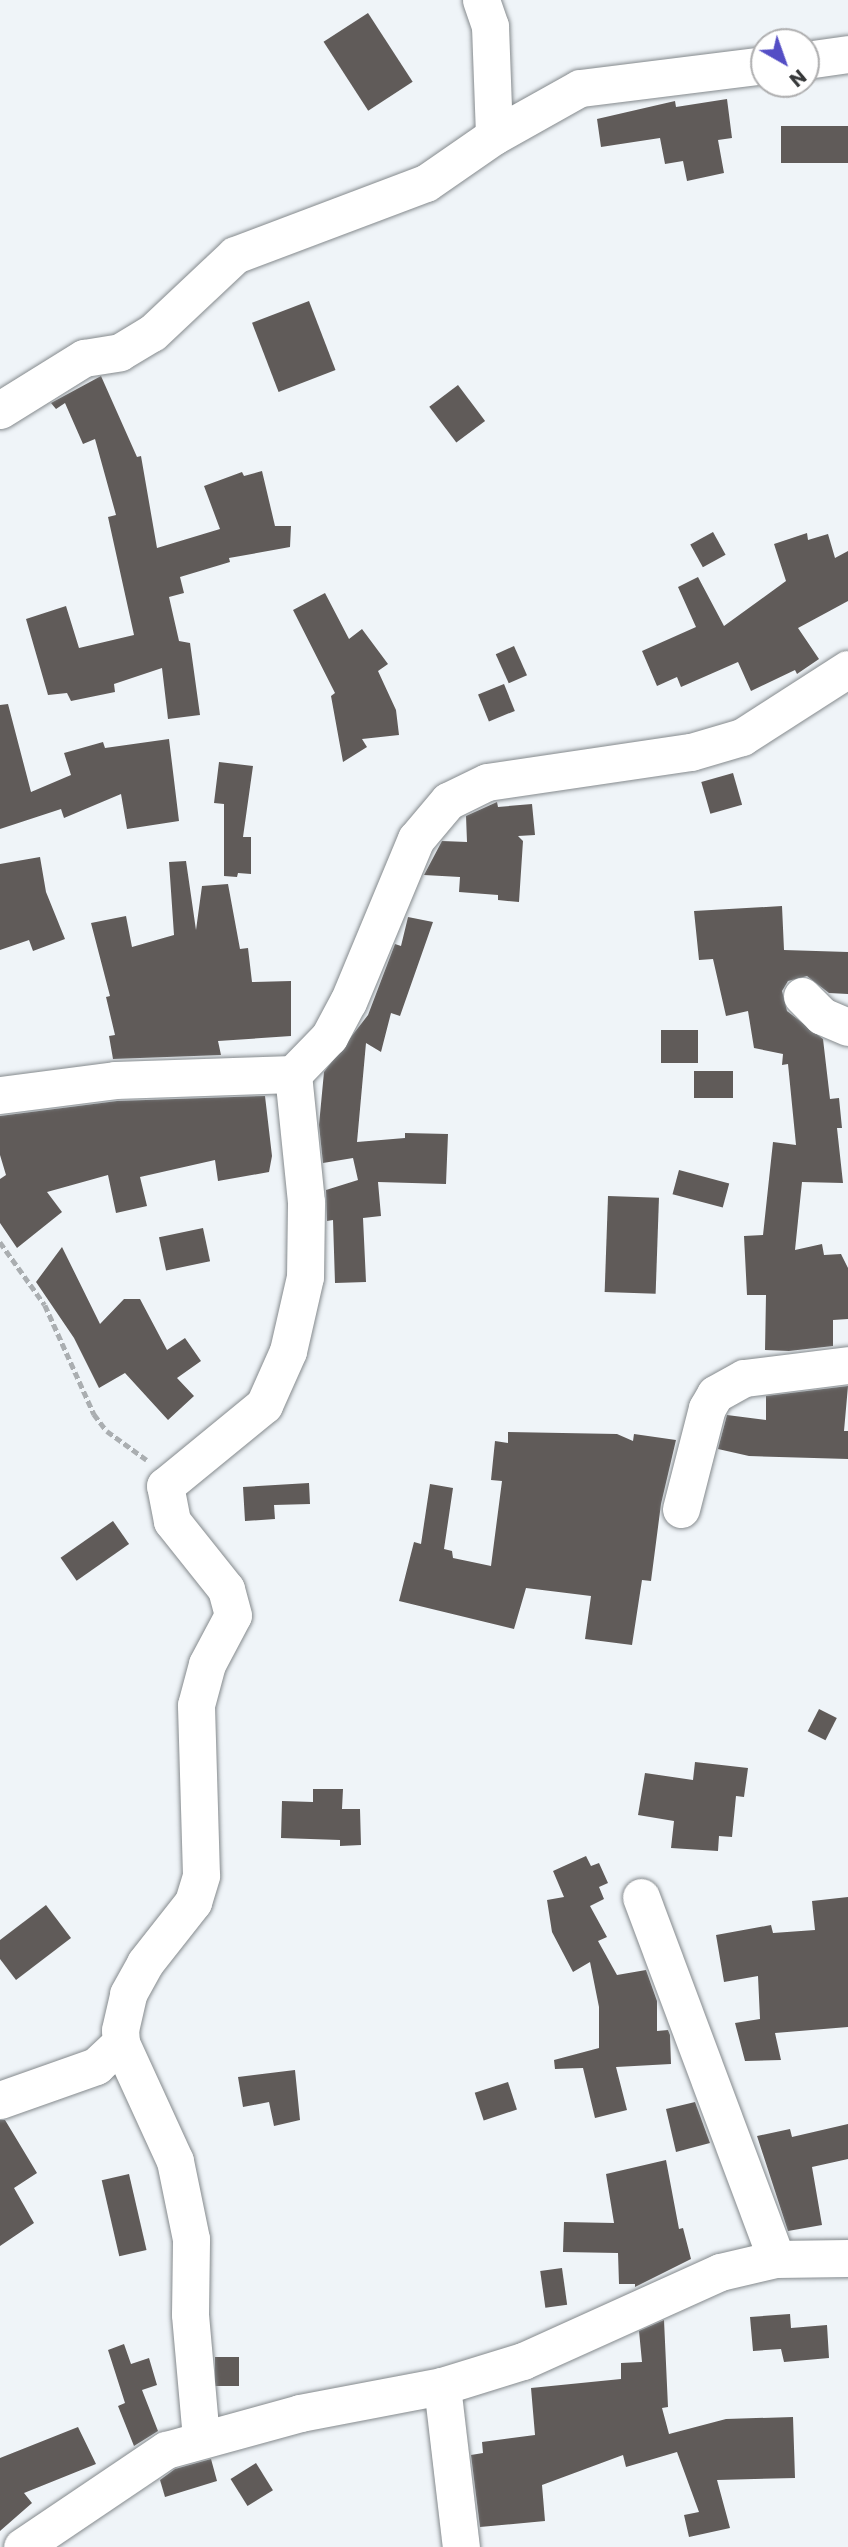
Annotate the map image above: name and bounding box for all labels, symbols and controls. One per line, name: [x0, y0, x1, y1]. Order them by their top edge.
north arrow: [750, 28, 820, 98]
text: N: [783, 63, 812, 93]

